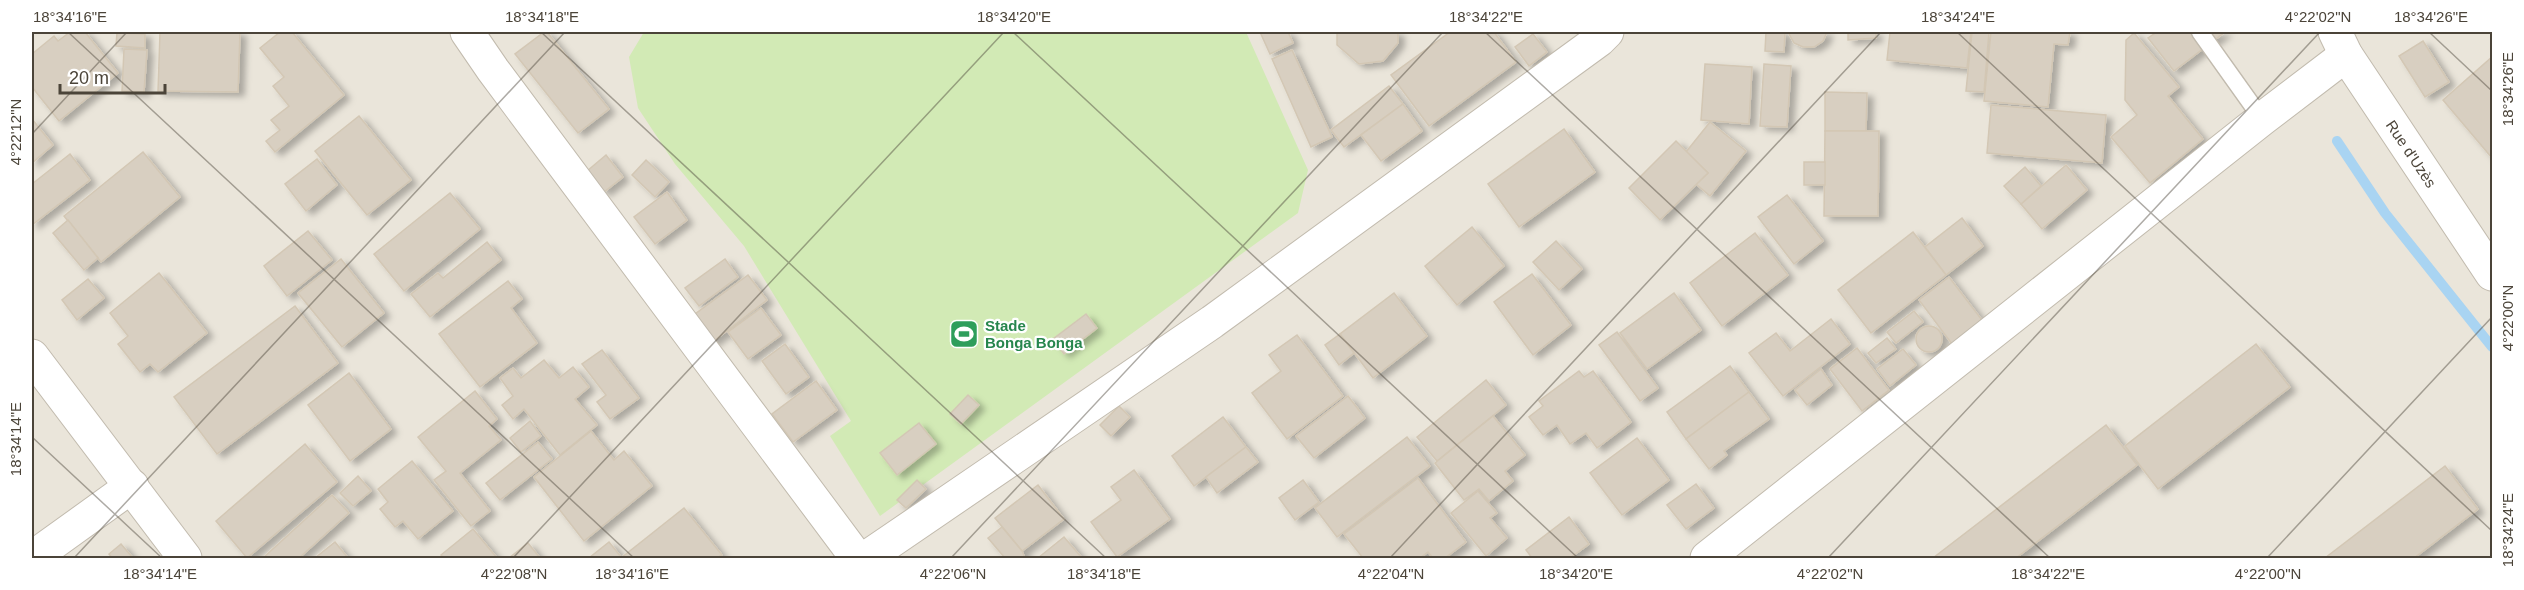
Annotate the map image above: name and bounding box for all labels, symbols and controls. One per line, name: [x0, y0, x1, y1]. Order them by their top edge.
text: 18°34'16"E: [33, 8, 107, 25]
text: 18°34'18"E: [505, 8, 579, 25]
text: 18°34'20"E: [977, 8, 1051, 25]
text: 18°34'22"E: [1449, 8, 1523, 25]
text: 18°34'24"E: [1921, 8, 1995, 25]
text: 4°22'02"N: [2285, 8, 2351, 25]
text: 18°34'26"E: [2394, 8, 2468, 25]
text: 18°34'26"E: [2499, 52, 2516, 126]
scale bar: [60, 57, 165, 95]
text: 20 m: [69, 68, 109, 88]
text: 4°22'12"N: [7, 99, 24, 165]
street label: Rue d'Uzès: [2383, 117, 2440, 190]
text: 4°22'00"N: [2499, 285, 2516, 351]
place label: Stade Bonga Bonga: [985, 317, 1083, 351]
sports icon: Stade Bonga Bonga: [948, 318, 980, 350]
text: 18°34'14"E: [7, 402, 24, 476]
text: 18°34'24"E: [2499, 493, 2516, 567]
text: 18°34'14"E: [123, 565, 197, 582]
text: 4°22'08"N: [481, 565, 547, 582]
text: 18°34'16"E: [595, 565, 669, 582]
text: 4°22'06"N: [920, 565, 986, 582]
text: 18°34'18"E: [1067, 565, 1141, 582]
text: 4°22'04"N: [1358, 565, 1424, 582]
text: 18°34'20"E: [1539, 565, 1613, 582]
text: 4°22'02"N: [1797, 565, 1863, 582]
text: 18°34'22"E: [2011, 565, 2085, 582]
text: 4°22'00"N: [2235, 565, 2301, 582]

